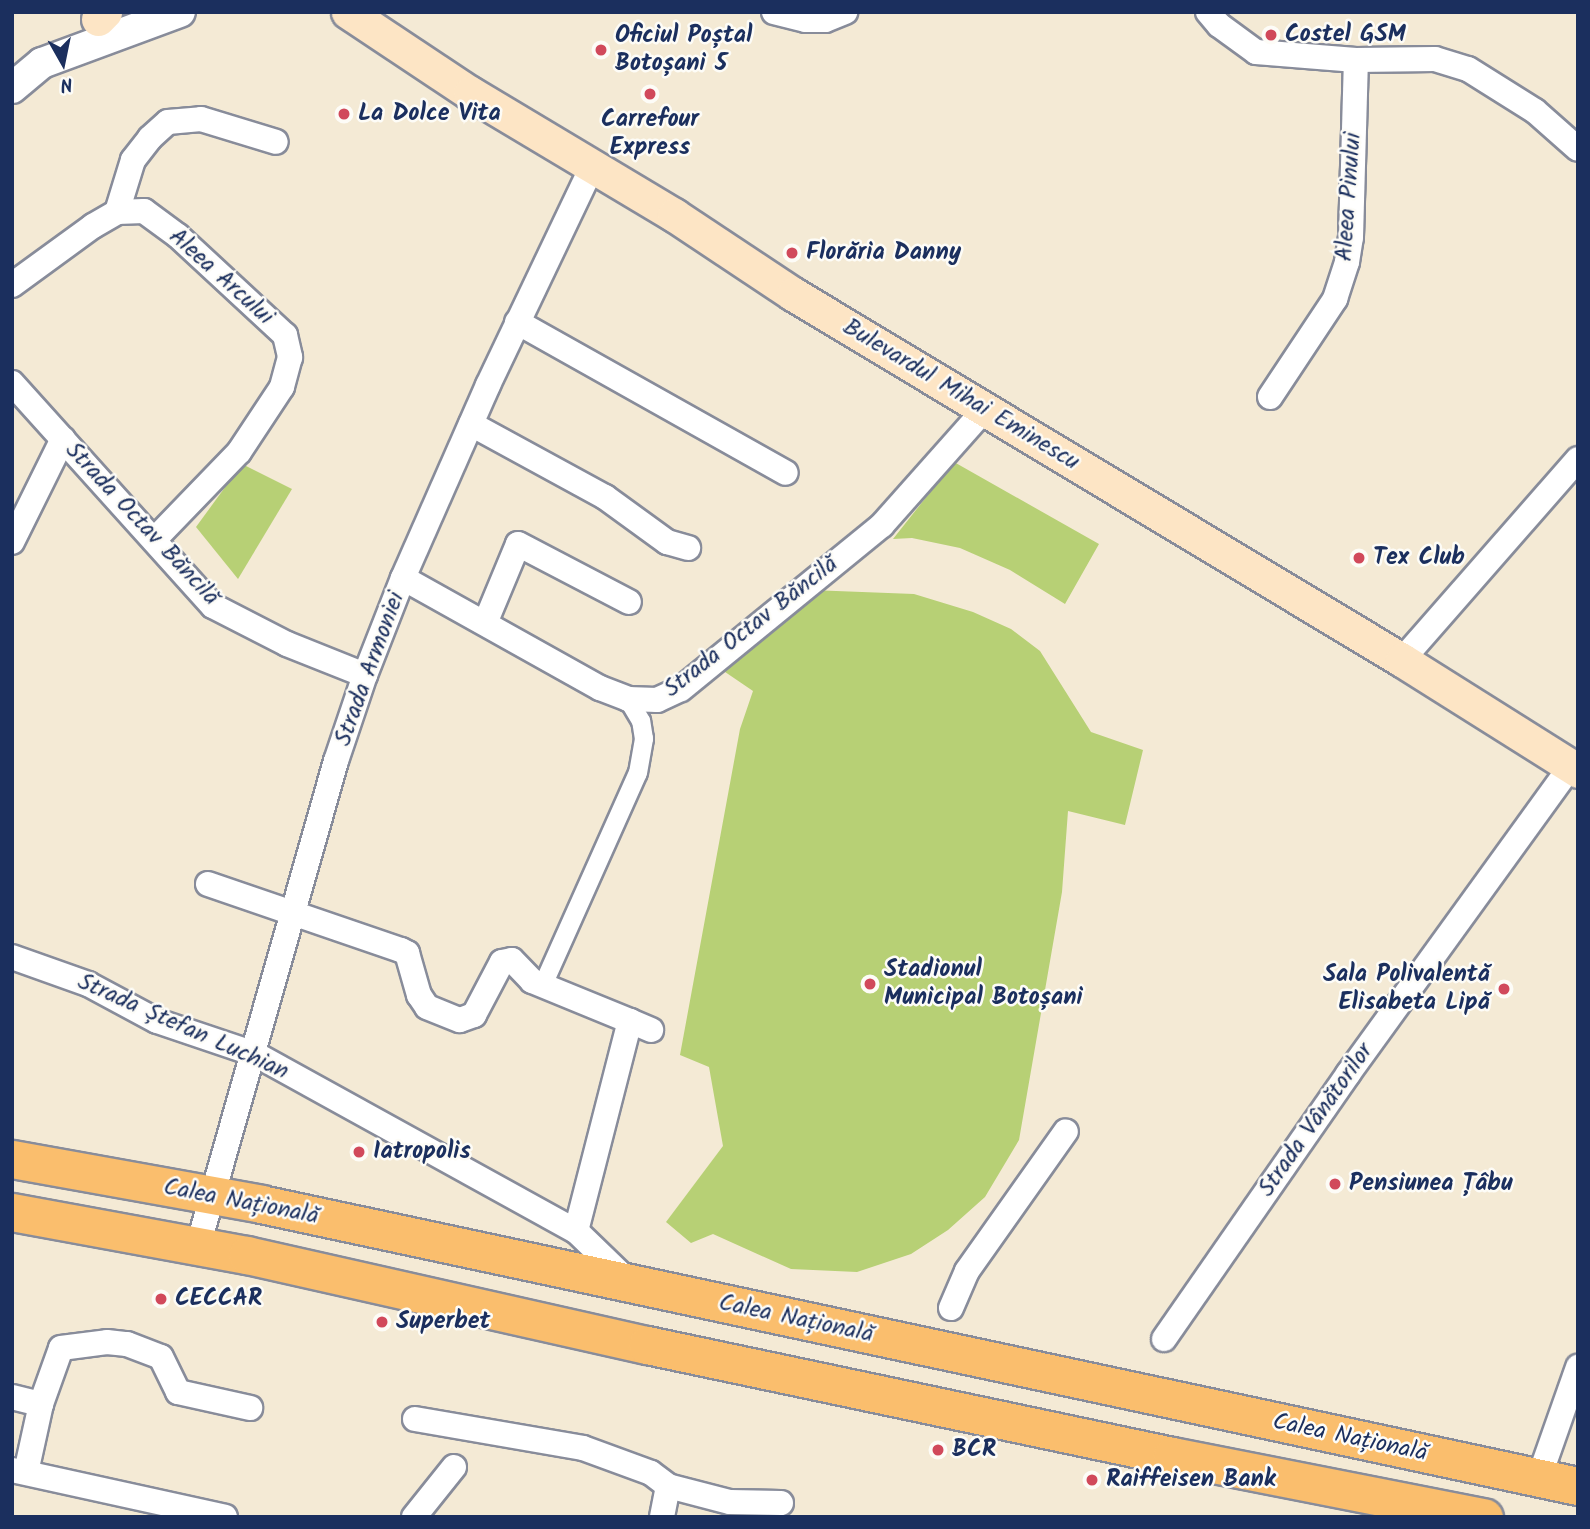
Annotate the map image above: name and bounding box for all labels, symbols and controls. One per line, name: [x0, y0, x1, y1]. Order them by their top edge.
place label: Costel GSM: [1285, 21, 1406, 49]
place label: Oficiul Poștal Botoșani 5: [615, 22, 752, 78]
marker: Costel GSM: [1263, 27, 1279, 43]
north arrow: [28, 28, 98, 98]
marker: Oficiul Poștal Botoșani 5: [593, 42, 609, 58]
text: N: [58, 68, 75, 99]
marker: Carrefour Express: [642, 86, 658, 102]
place label: La Dolce Vita: [358, 100, 501, 128]
marker: La Dolce Vita: [336, 106, 352, 122]
place label: Carrefour Express: [601, 106, 699, 162]
street label: Aleea Pinului: [1330, 132, 1368, 262]
street label: Aleea Arcului: [163, 223, 279, 331]
place label: Florăria Danny: [806, 239, 961, 267]
marker: Florăria Danny: [784, 245, 800, 261]
street label: Bulevardul Mihai Eminescu: [837, 313, 1085, 477]
street label: Strada Octav Băncilă: [59, 436, 225, 612]
place label: Tex Club: [1373, 544, 1465, 572]
street label: Strada Octav Băncilă: [658, 550, 844, 704]
marker: Tex Club: [1351, 550, 1367, 566]
street label: Strada Armoniei: [329, 588, 411, 750]
place label: Stadionul Municipal Botoșani: [884, 956, 1083, 1012]
place label: Sala Polivalentă Elisabeta Lipă: [1323, 961, 1490, 1017]
street label: Strada Ștefan Luchian: [73, 968, 293, 1086]
marker: Stadionul Municipal Botoșani: [862, 976, 878, 992]
marker: Sala Polivalentă Elisabeta Lipă: [1496, 981, 1512, 997]
street label: Strada Vânătorilor: [1252, 1038, 1380, 1202]
place label: Iatropolis: [373, 1138, 471, 1166]
marker: Iatropolis: [351, 1144, 367, 1160]
place label: Pensiunea Țâbu: [1349, 1170, 1513, 1198]
street label: Calea Națională: [161, 1173, 321, 1231]
marker: Pensiunea Țâbu: [1327, 1176, 1343, 1192]
place label: CECCAR: [175, 1285, 262, 1313]
street label: Calea Națională: [716, 1289, 876, 1349]
marker: CECCAR: [153, 1291, 169, 1307]
place label: Superbet: [396, 1308, 490, 1336]
marker: Superbet: [374, 1314, 390, 1330]
street label: Calea Națională: [1270, 1408, 1430, 1468]
place label: BCR: [952, 1436, 996, 1464]
marker: BCR: [930, 1442, 946, 1458]
place label: Raiffeisen Bank: [1106, 1466, 1276, 1494]
marker: Raiffeisen Bank: [1084, 1472, 1100, 1488]

